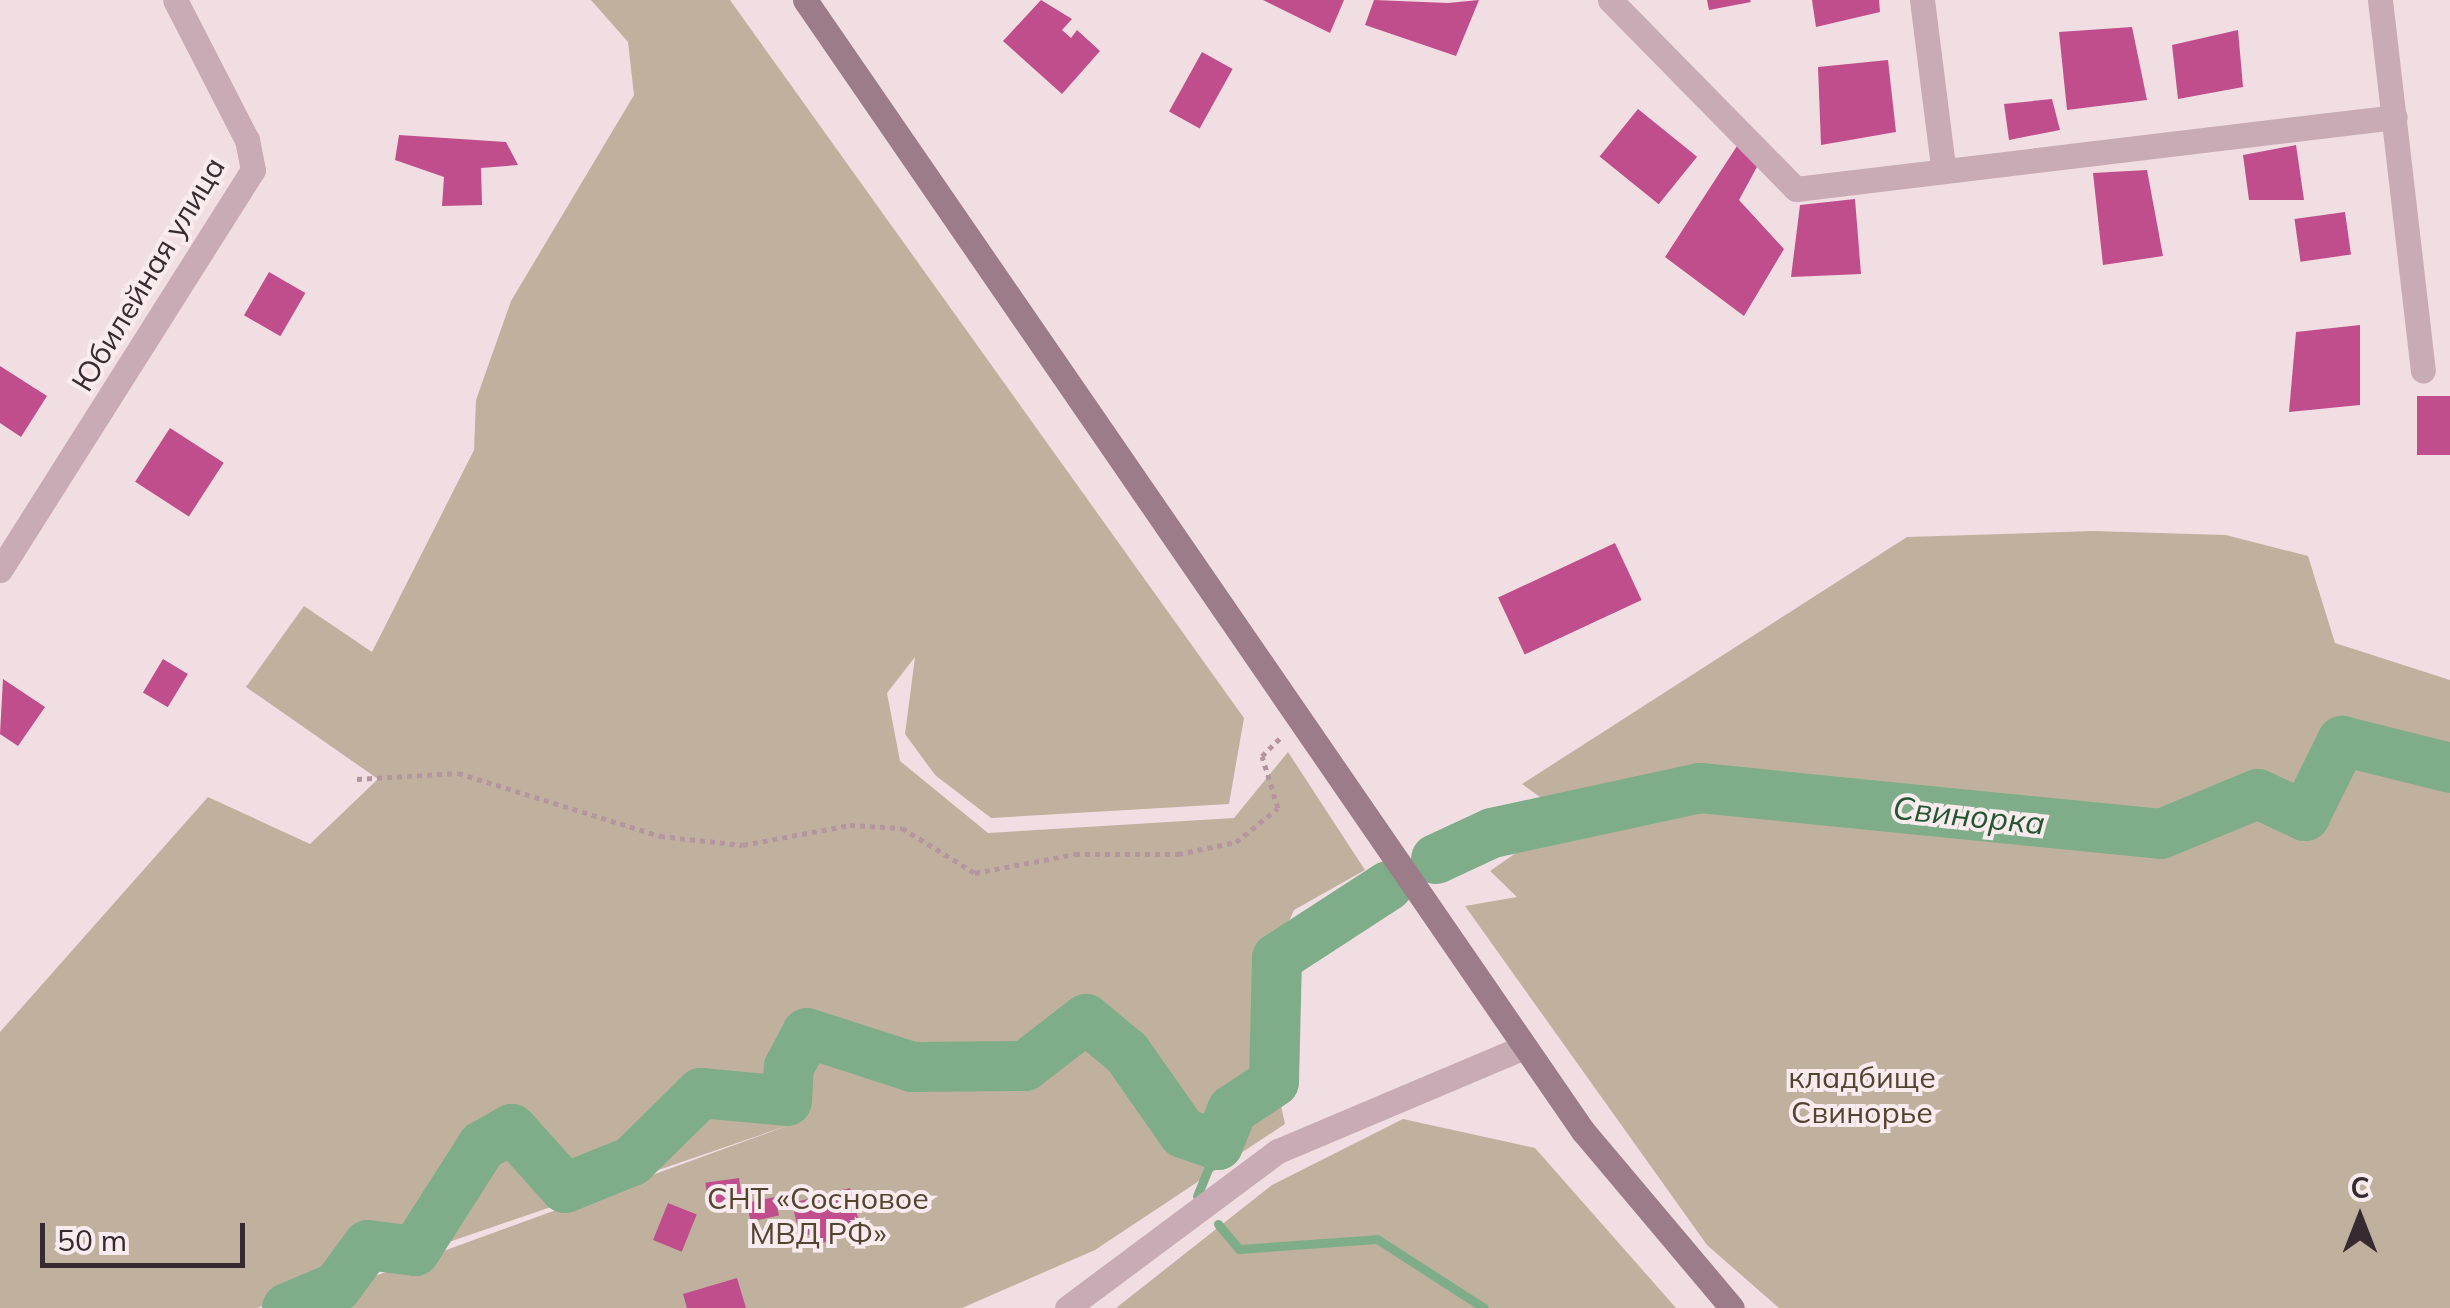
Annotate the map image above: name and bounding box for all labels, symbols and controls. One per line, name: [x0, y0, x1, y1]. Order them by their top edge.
street label: Юбилейная улица: [64, 150, 232, 398]
water label: Свинорка: [1891, 788, 2047, 842]
park label: кладбище Свинорье: [1788, 1059, 1936, 1130]
north arrow: [2310, 1168, 2410, 1268]
text: С: [2350, 1170, 2370, 1205]
park label: СНТ «Сосновое МВД РФ»: [707, 1180, 929, 1250]
scale bar: [45, 1203, 250, 1265]
text: 50 m: [57, 1221, 127, 1259]

